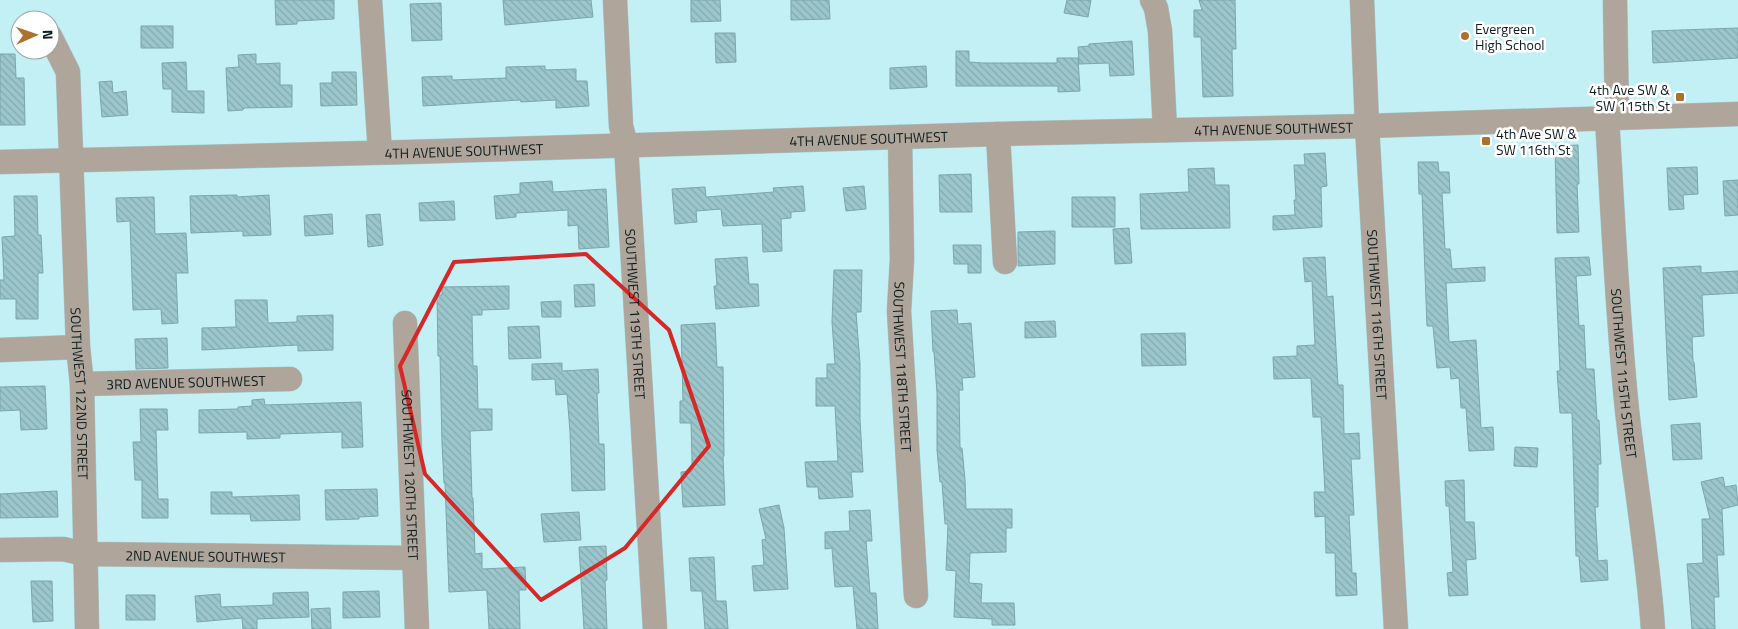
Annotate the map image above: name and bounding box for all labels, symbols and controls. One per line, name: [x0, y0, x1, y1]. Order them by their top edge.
north arrow: [10, 10, 60, 60]
place label: Evergreen High School: [1475, 18, 1545, 55]
text: N: [38, 29, 59, 40]
marker: Evergreen High School: [1459, 30, 1471, 42]
place label: 4th Ave SW & SW 115th St: [1589, 79, 1670, 116]
marker: 4th Ave SW & SW 115th St: [1674, 91, 1686, 103]
street label: 4TH AVENUE SOUTHWEST: [1194, 116, 1354, 140]
place label: 4th Ave SW & SW 116th St: [1496, 123, 1577, 160]
street label: 4TH AVENUE SOUTHWEST: [789, 125, 949, 151]
marker: 4th Ave SW & SW 116th St: [1480, 135, 1492, 147]
street label: 4TH AVENUE SOUTHWEST: [384, 137, 544, 163]
street label: SOUTHWEST 119TH STREET: [621, 228, 652, 400]
street label: SOUTHWEST 116TH STREET: [1362, 229, 1393, 401]
street label: SOUTHWEST 118TH STREET: [888, 281, 918, 453]
street label: SOUTHWEST 115TH STREET: [1607, 288, 1643, 460]
street label: SOUTHWEST 122ND STREET: [66, 307, 94, 480]
street label: 3RD AVENUE SOUTHWEST: [106, 369, 267, 394]
street label: SOUTHWEST 120TH STREET: [397, 389, 425, 561]
street label: 2ND AVENUE SOUTHWEST: [125, 544, 286, 567]

